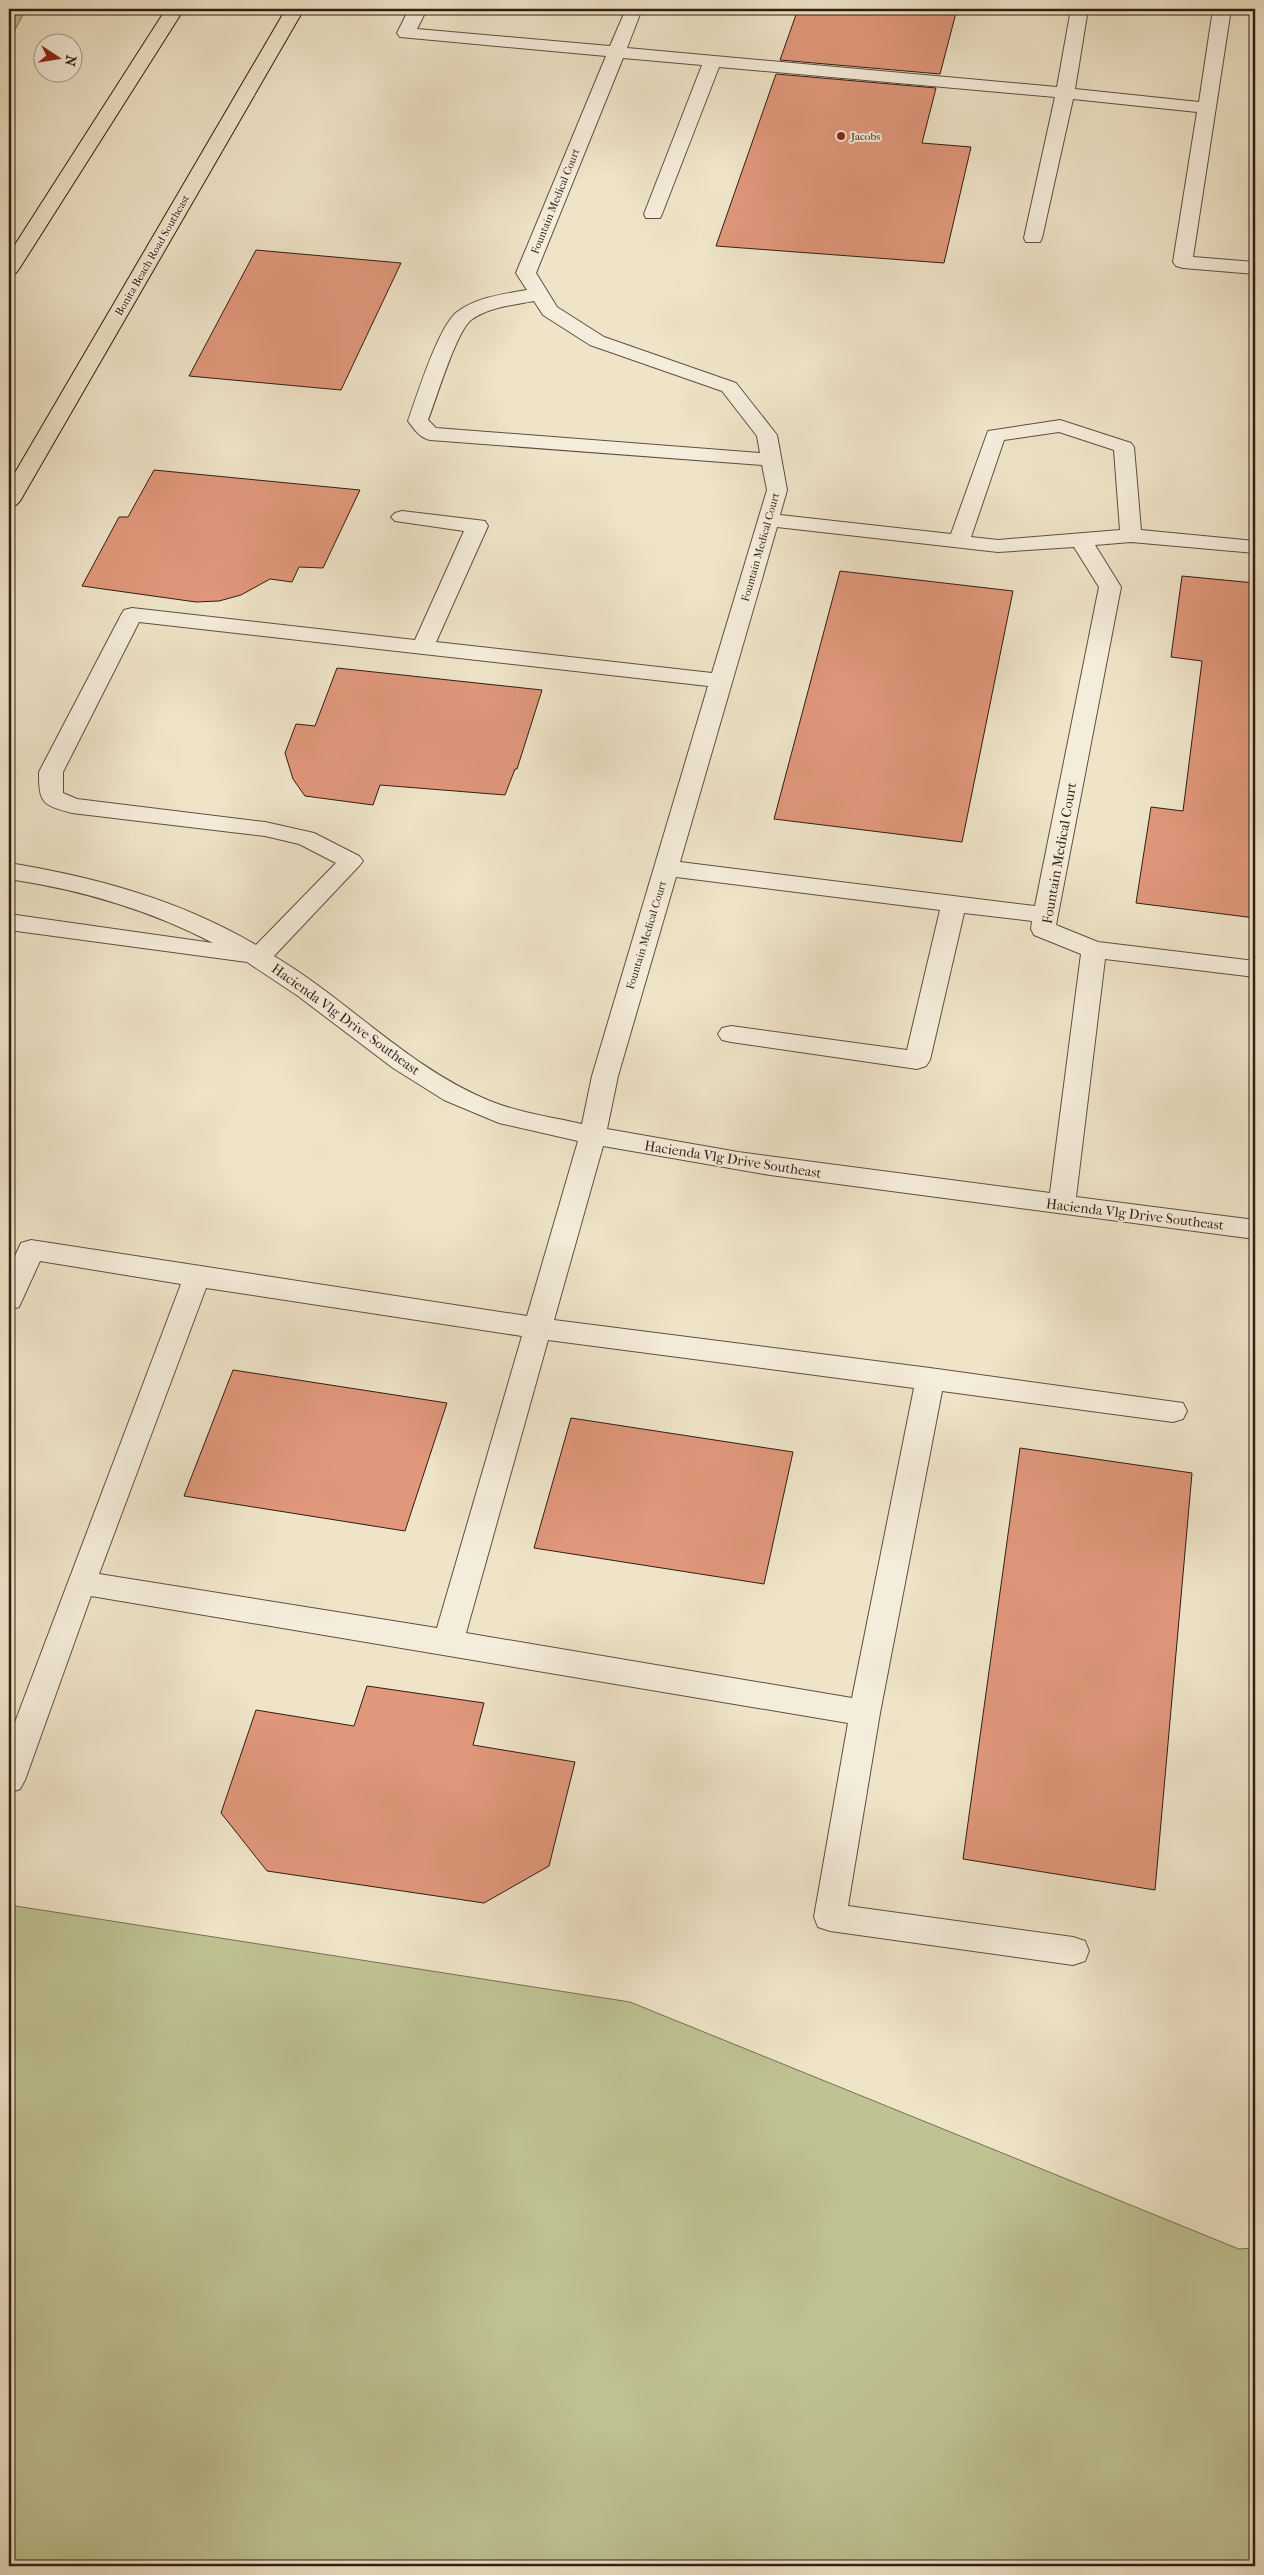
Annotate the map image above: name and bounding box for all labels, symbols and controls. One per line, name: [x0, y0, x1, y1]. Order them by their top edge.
north arrow: [32, 32, 82, 82]
text: N: [61, 54, 80, 68]
marker: Jacobs: [835, 130, 847, 142]
place label: Jacobs: [850, 130, 880, 143]
street label: Fountain Medical Court: [528, 147, 583, 256]
street label: Bonita Beach Road Southeast: [112, 192, 192, 318]
street label: Fountain Medical Court: [739, 491, 782, 603]
street label: Fountain Medical Court: [1039, 781, 1080, 925]
street label: Fountain Medical Court: [624, 879, 669, 991]
street label: Hacienda Vlg Drive Southeast: [268, 960, 423, 1079]
street label: Hacienda Vlg Drive Southeast: [643, 1137, 823, 1182]
street label: Hacienda Vlg Drive Southeast: [1045, 1195, 1225, 1234]

